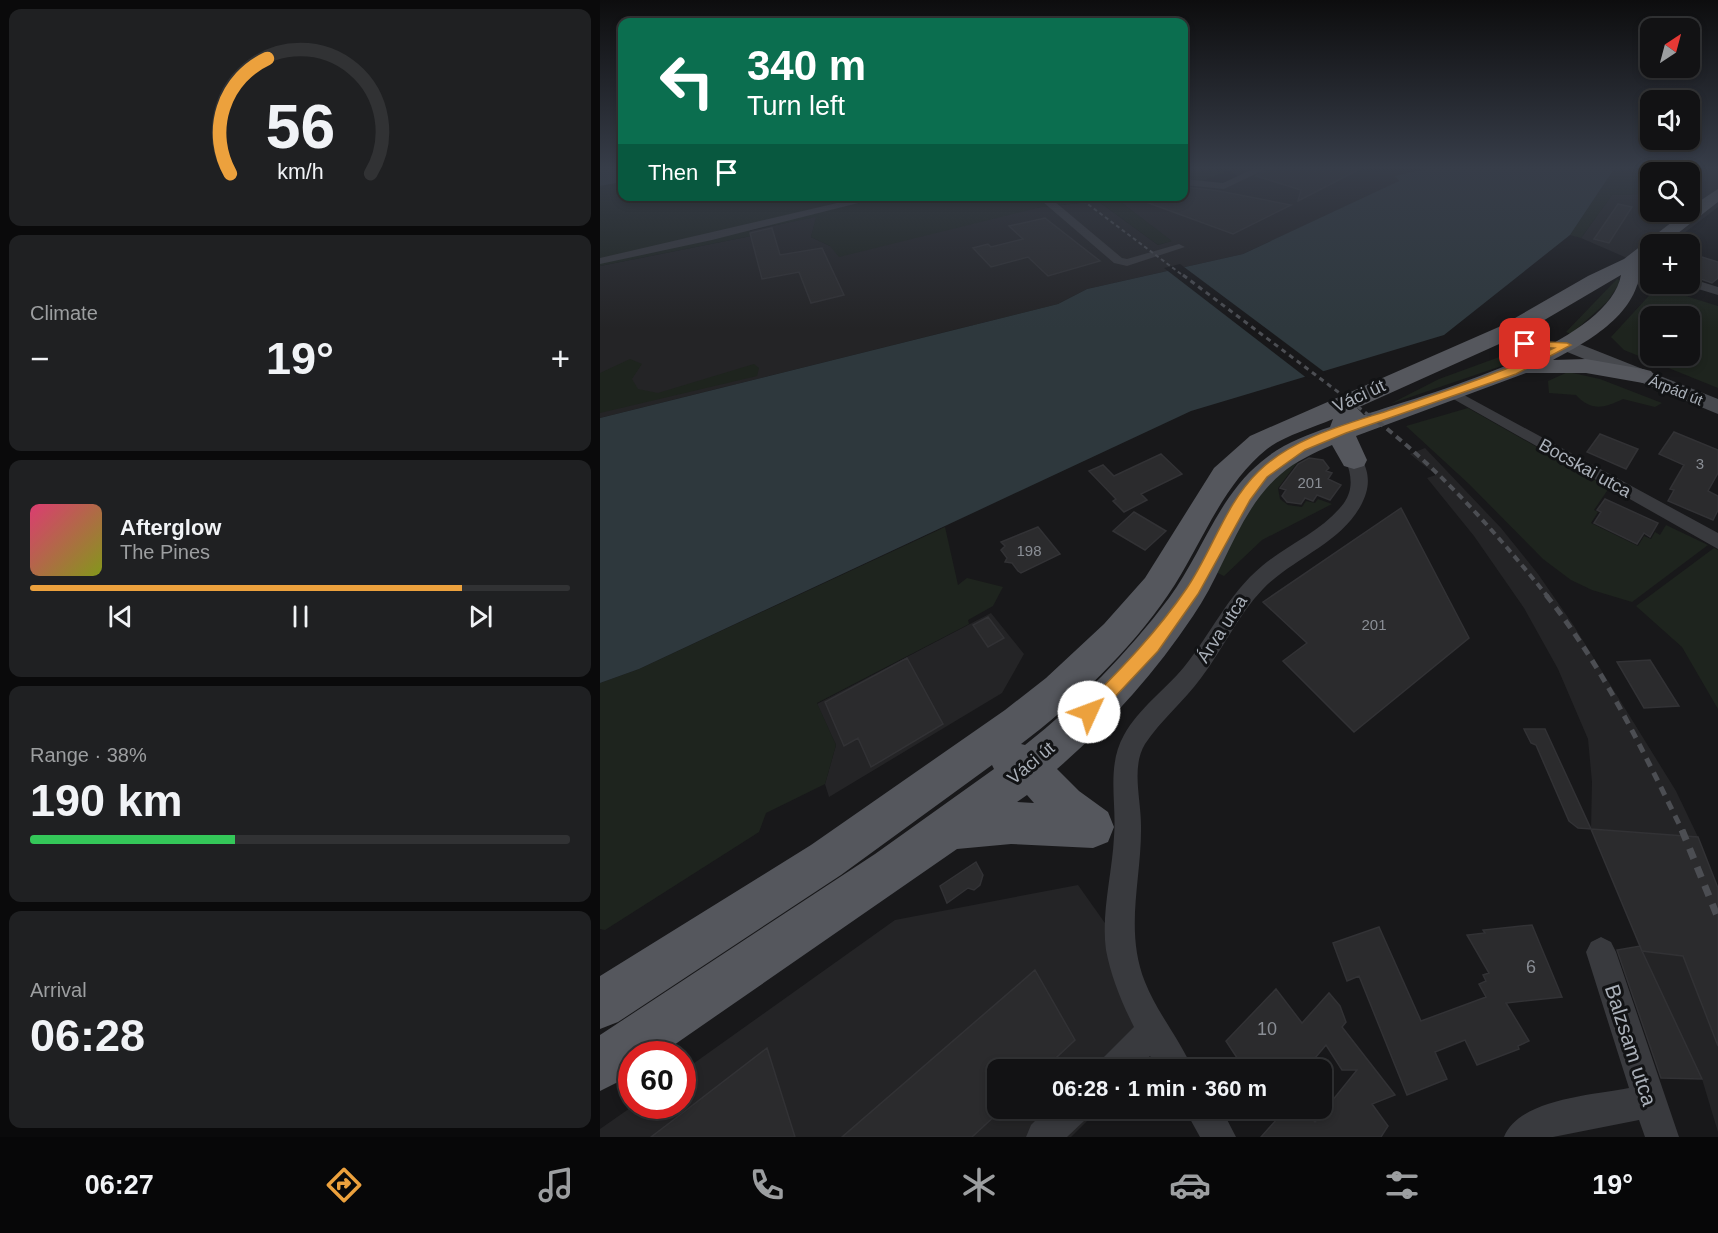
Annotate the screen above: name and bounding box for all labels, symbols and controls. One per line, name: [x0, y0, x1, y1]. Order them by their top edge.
north arrow: [1640, 18, 1700, 78]
map controls: [1640, 18, 1700, 366]
icon: left: [648, 42, 726, 120]
text: 340 m: [747, 42, 866, 89]
button: sound: [1640, 90, 1700, 150]
text: Turn left: [747, 91, 845, 121]
text: 56: [265, 92, 335, 161]
icon: arrive: [710, 156, 743, 189]
text: Then: [648, 160, 698, 185]
text: km/h: [277, 161, 323, 185]
button: search: [1640, 162, 1700, 222]
button: +: [1640, 234, 1700, 294]
text: Climate: [30, 302, 98, 324]
button: −: [1640, 306, 1700, 366]
pin: [1499, 318, 1550, 369]
icon: arrive: [1508, 327, 1541, 360]
text: 19°: [266, 333, 334, 384]
text: −: [30, 340, 49, 377]
text: +: [551, 340, 570, 377]
street label: Árpád út: [1647, 371, 1706, 409]
street label: Váci út: [1330, 375, 1388, 417]
street label: Bocskai utca: [1536, 435, 1635, 502]
house number: 3: [1696, 455, 1704, 472]
house number: 201: [1297, 474, 1323, 491]
text: Afterglow: [120, 515, 221, 540]
text: The Pines: [120, 541, 210, 563]
house number: 198: [1016, 542, 1042, 559]
street label: Árva utca: [1193, 591, 1252, 666]
icon: previous: [104, 600, 137, 633]
icon: pause: [284, 600, 317, 633]
icon: next: [464, 600, 497, 633]
house number: 201: [1361, 616, 1387, 633]
position arrow: [1057, 680, 1121, 744]
street label: Váci út: [1003, 738, 1059, 788]
text: Range · 38%: [30, 744, 147, 766]
text: 190 km: [30, 775, 183, 826]
house number: 6: [1526, 957, 1536, 977]
text: Arrival: [30, 979, 87, 1001]
street label: Balzsam utca: [1601, 982, 1662, 1109]
text: 06:28: [30, 1010, 145, 1061]
house number: 10: [1257, 1019, 1277, 1039]
speed limit sign: 60: [618, 1041, 696, 1119]
text: 06:28 · 1 min · 360 m: [1052, 1076, 1267, 1101]
icon: directions: [323, 1164, 365, 1206]
icon: music: [535, 1164, 577, 1206]
icon: phone: [746, 1164, 788, 1206]
icon: climate: [958, 1164, 1000, 1206]
icon: car: [1169, 1164, 1211, 1206]
icon: filters: [1381, 1164, 1423, 1206]
text: 06:27: [85, 1170, 154, 1200]
text: 19°: [1592, 1170, 1633, 1200]

